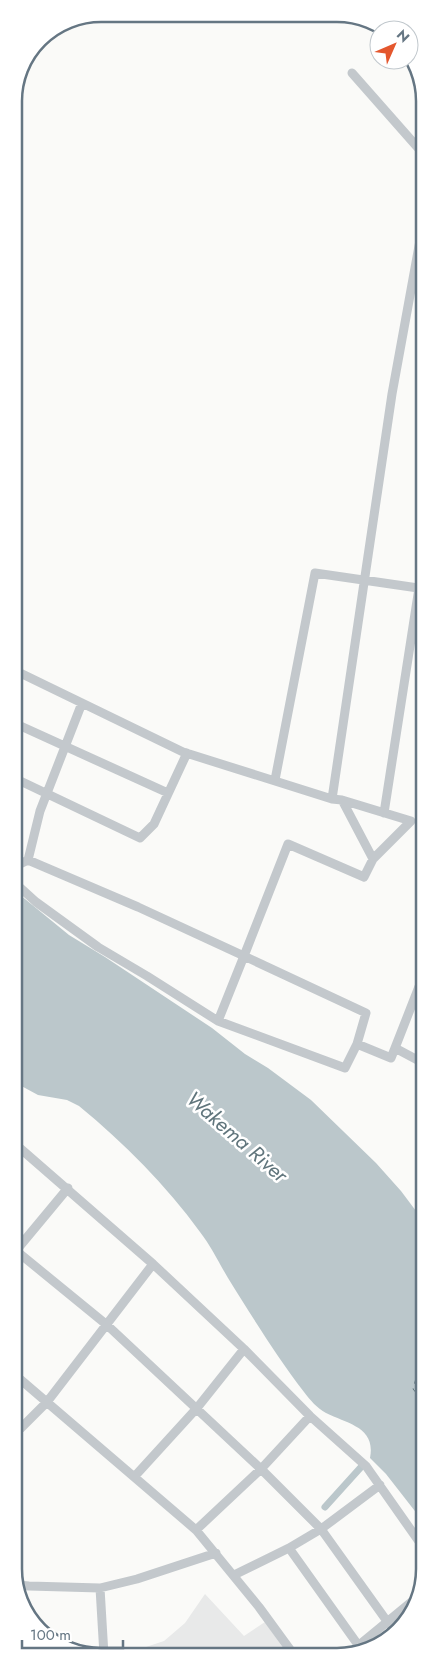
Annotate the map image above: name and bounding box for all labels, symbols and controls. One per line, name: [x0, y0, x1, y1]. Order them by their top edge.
north arrow: [369, 20, 419, 70]
text: N: [392, 25, 414, 47]
water label: Wakema River: [180, 1085, 295, 1190]
scale bar: [22, 1618, 124, 1650]
text: 100 m: [30, 1624, 71, 1646]

